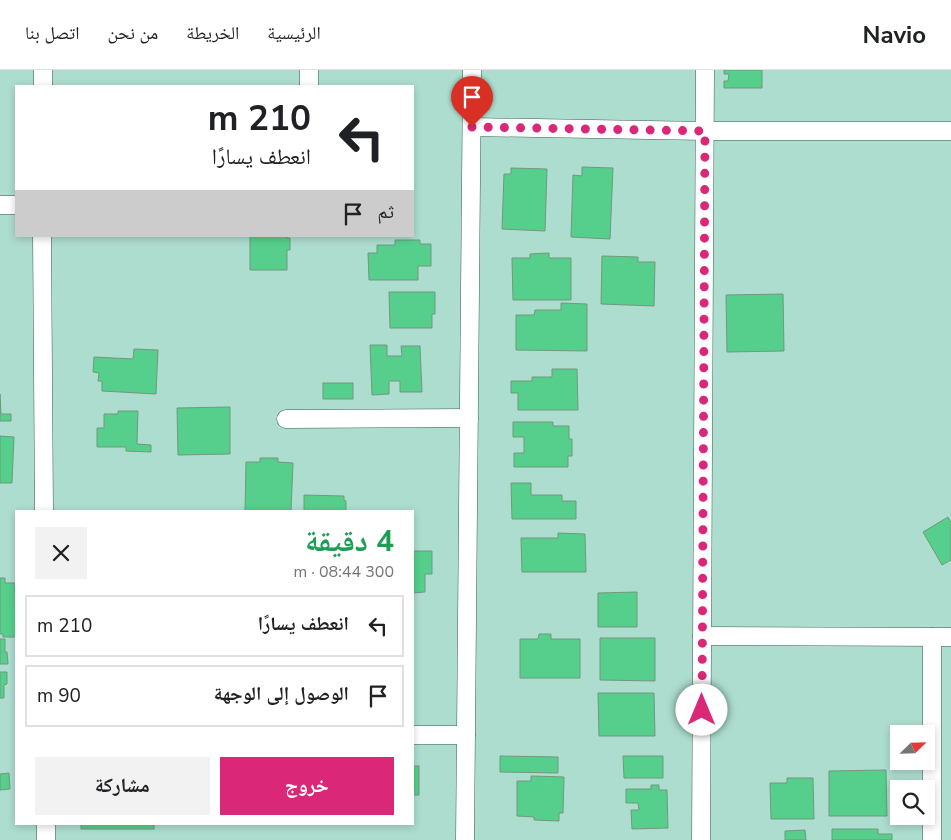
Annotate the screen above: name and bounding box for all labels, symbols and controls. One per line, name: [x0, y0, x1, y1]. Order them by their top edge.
text: Navio: [862, 19, 926, 51]
text: اتصل بنا: [25, 21, 80, 45]
text: من نحن: [108, 21, 158, 45]
text: الخريطة: [186, 21, 239, 45]
text: الرئيسية: [267, 21, 321, 45]
pin: [451, 76, 493, 127]
icon: arrive: [458, 83, 486, 111]
text: 210 m: [208, 95, 311, 142]
icon: left: [329, 105, 394, 170]
text: انعطف يسارًا: [212, 142, 311, 172]
text: ثم: [377, 199, 394, 225]
icon: arrive: [339, 200, 367, 228]
text: 4 دقيقة: [305, 521, 394, 562]
button: close: [35, 527, 87, 579]
text: 300 m · 08:44: [293, 561, 394, 583]
text: انعطف يسارًا: [258, 611, 349, 637]
icon: left: [364, 612, 392, 640]
text: 210 m: [37, 613, 92, 639]
text: الوصول إلى الوجهة: [214, 681, 349, 707]
icon: arrive: [364, 682, 392, 710]
text: 90 m: [37, 683, 81, 709]
position arrow: [675, 683, 727, 735]
north arrow: [890, 725, 935, 770]
map controls: [890, 725, 935, 825]
button: مشاركة: [35, 757, 210, 815]
button: خروج: [220, 757, 394, 815]
button: search: [890, 780, 935, 825]

